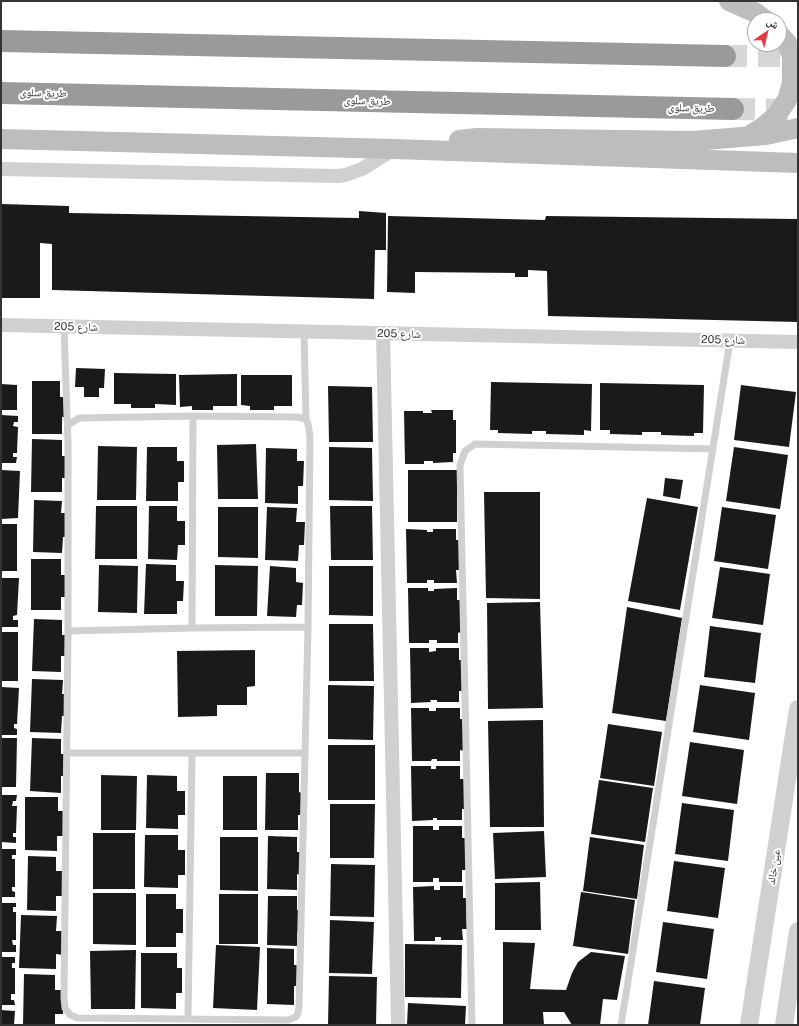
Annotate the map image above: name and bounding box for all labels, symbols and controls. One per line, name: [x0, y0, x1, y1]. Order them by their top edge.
north arrow: [747, 12, 787, 52]
text: ش: [765, 15, 781, 31]
street label: طريق سلوى: [19, 86, 67, 100]
street label: طريق سلوى: [343, 94, 391, 108]
street label: طريق سلوى: [667, 101, 715, 115]
street label: شارع 205: [54, 320, 98, 334]
street label: شارع 205: [377, 327, 421, 341]
street label: شارع 205: [701, 333, 745, 347]
street label: عين خالد: [765, 848, 783, 886]

